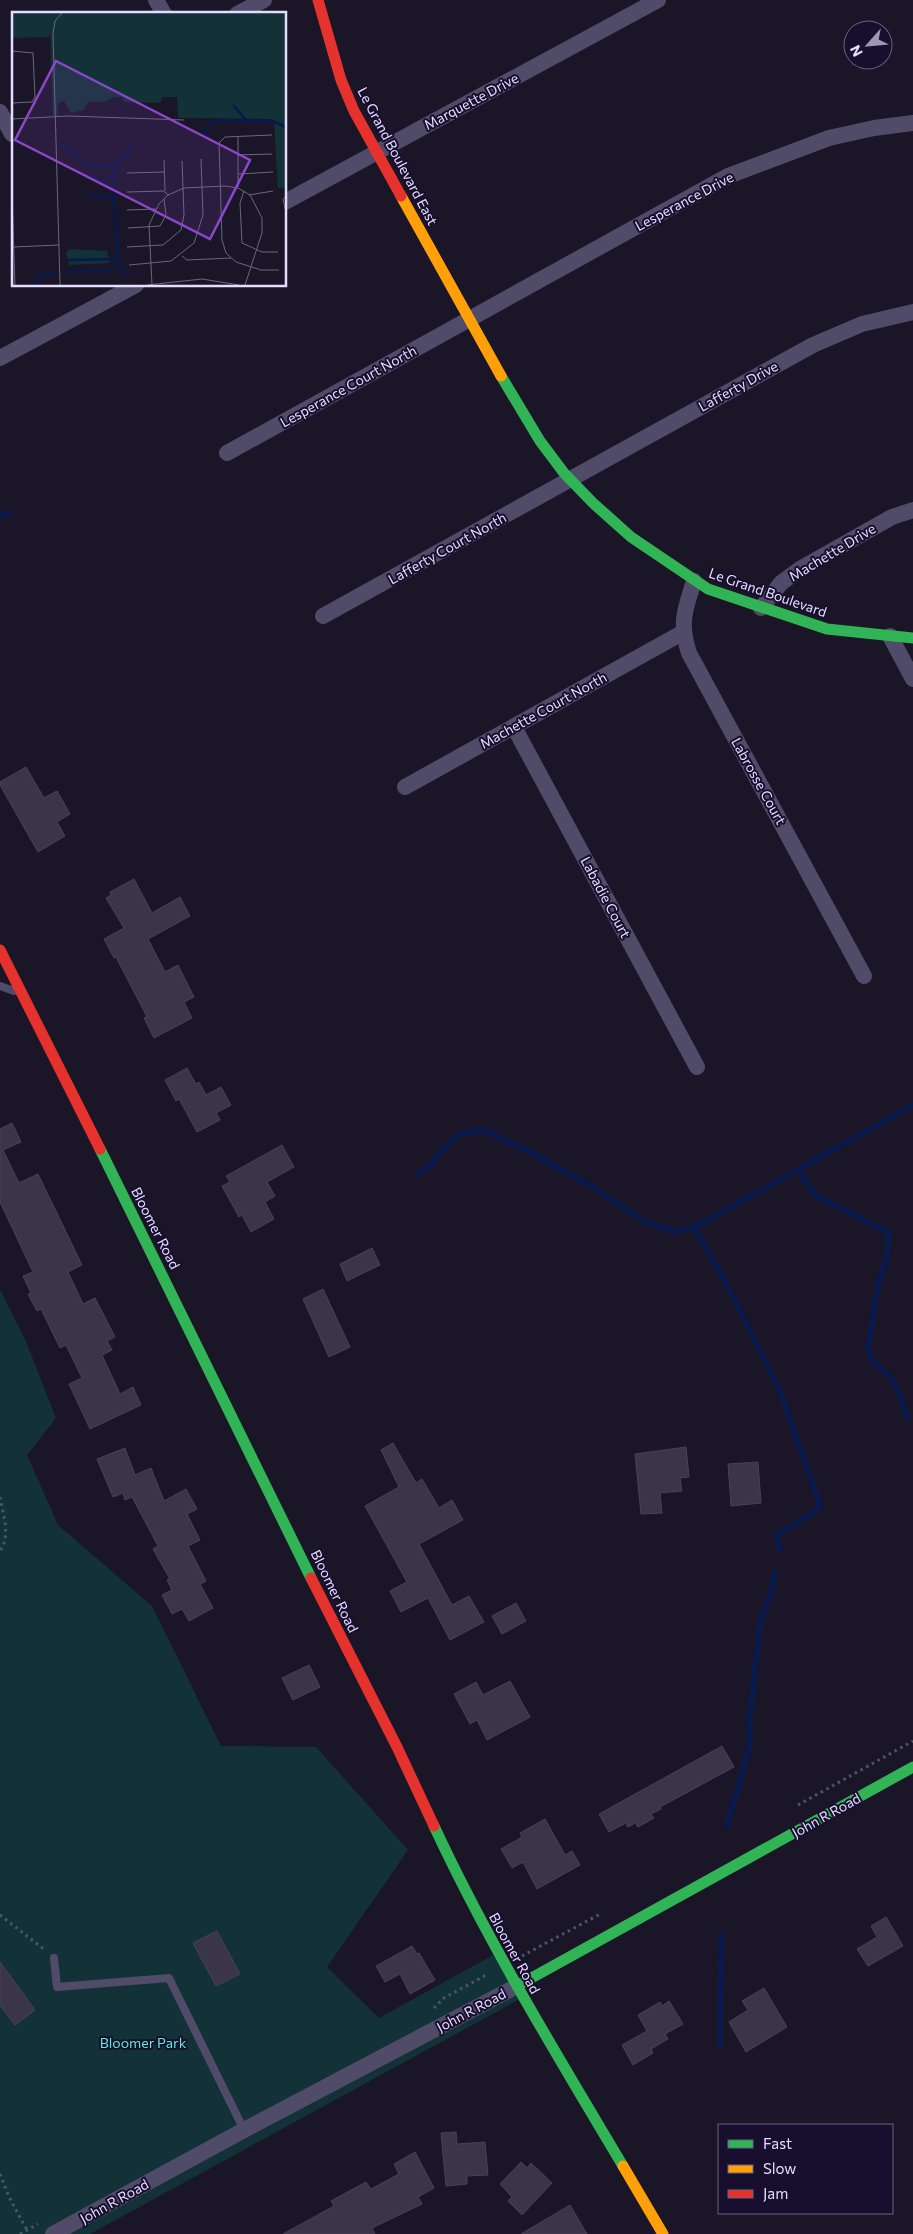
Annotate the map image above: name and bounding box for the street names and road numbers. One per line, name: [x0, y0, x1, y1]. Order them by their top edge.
street label: Marquette Drive: [421, 69, 521, 133]
street label: Le Grand Boulevard East: [354, 84, 442, 228]
street label: Lesperance Drive: [632, 168, 736, 234]
street label: Lesperance Court North: [277, 341, 419, 431]
street label: Lafferty Drive: [695, 357, 781, 415]
street label: Lafferty Court North: [385, 508, 509, 588]
street label: Machette Drive: [786, 519, 878, 585]
street label: Le Grand Boulevard: [707, 564, 829, 620]
street label: Machette Court North: [477, 668, 609, 752]
street label: Labrosse Court: [728, 734, 790, 828]
street label: Labadie Court: [577, 853, 635, 941]
street label: Bloomer Road: [128, 1184, 184, 1272]
street label: Bloomer Road: [308, 1547, 362, 1635]
street label: John R Road: [789, 1789, 863, 1841]
street label: Bloomer Road: [486, 1910, 544, 1996]
street label: John R Road: [433, 1985, 509, 2035]
street label: John R Road: [77, 2175, 151, 2227]

